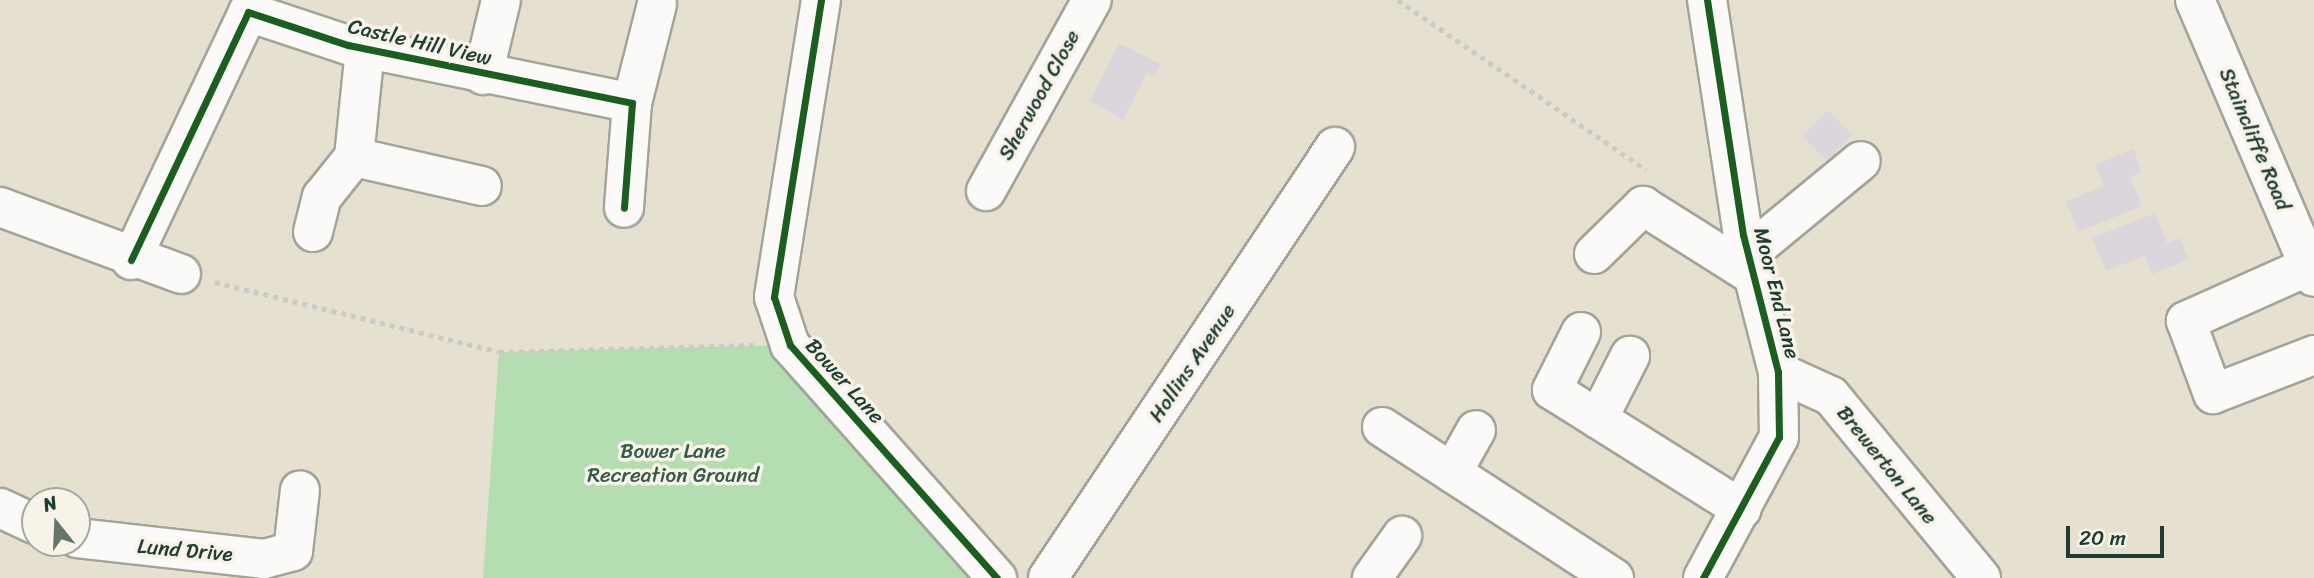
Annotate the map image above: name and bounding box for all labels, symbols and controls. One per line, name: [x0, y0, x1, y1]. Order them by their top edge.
street label: Castle Hill View: [346, 13, 494, 71]
street label: Sherwood Close: [993, 25, 1085, 165]
street label: Staincliffe Road: [2214, 64, 2296, 214]
street label: Moor End Lane: [1749, 225, 1805, 361]
street label: Hollins Avenue: [1143, 299, 1241, 427]
street label: Bower Lane: [800, 333, 890, 429]
street label: Brewerton Lane: [1831, 401, 1943, 529]
park label: Bower Lane Recreation Ground: [587, 438, 759, 488]
text: N: [39, 486, 61, 521]
north arrow: [21, 487, 91, 557]
scale bar: [2069, 512, 2167, 556]
text: 20 m: [2079, 519, 2126, 557]
street label: Lund Drive: [136, 533, 234, 567]

